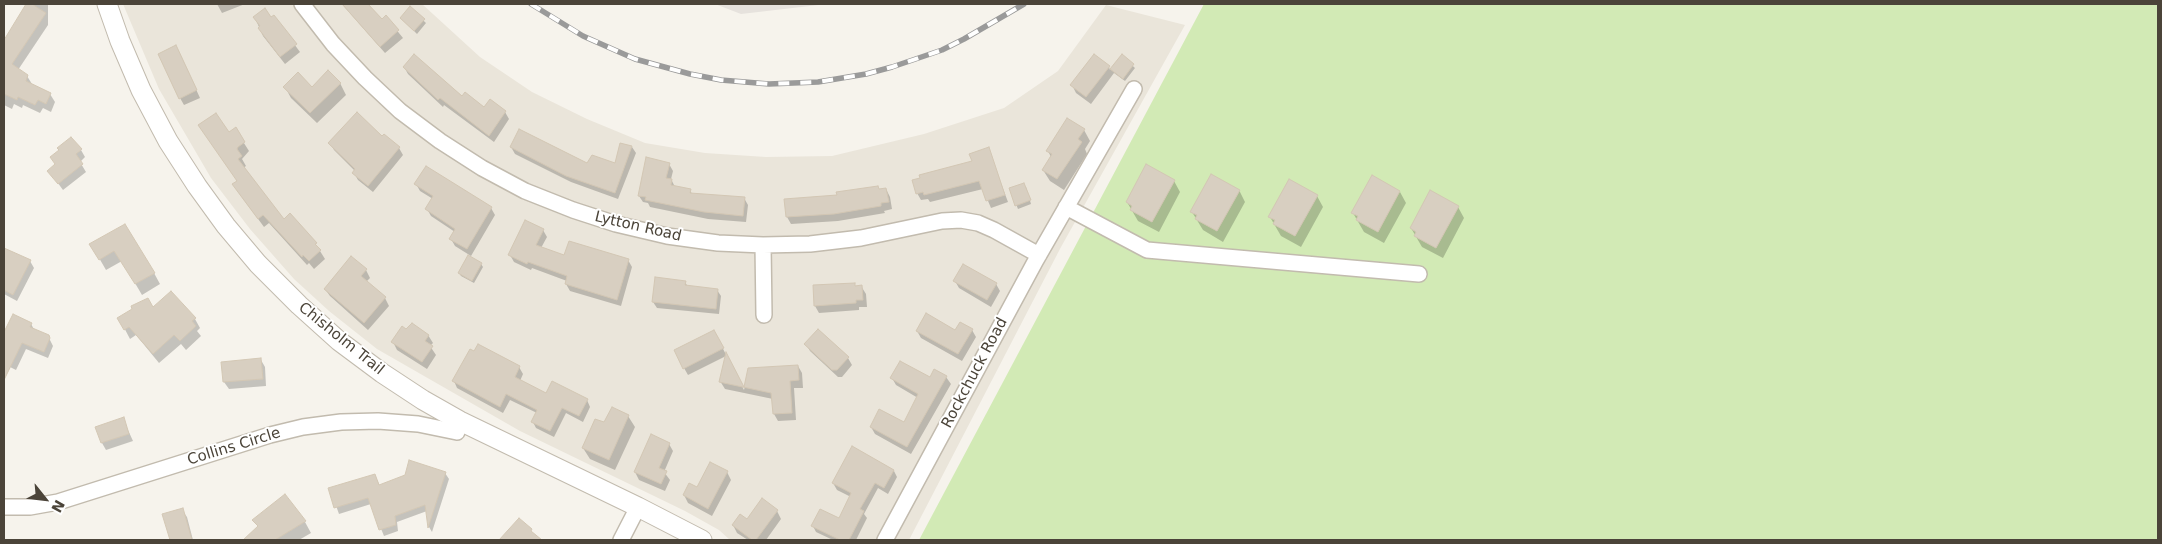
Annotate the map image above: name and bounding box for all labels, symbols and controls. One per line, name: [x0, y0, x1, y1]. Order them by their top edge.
street label: Lytton Road: [593, 208, 683, 246]
street label: Chisholm Trail: [295, 299, 387, 379]
street label: Rockchuck Road: [938, 315, 1012, 431]
street label: Collins Circle: [185, 424, 283, 470]
north arrow: [20, 474, 70, 524]
text: N: [48, 497, 68, 515]

